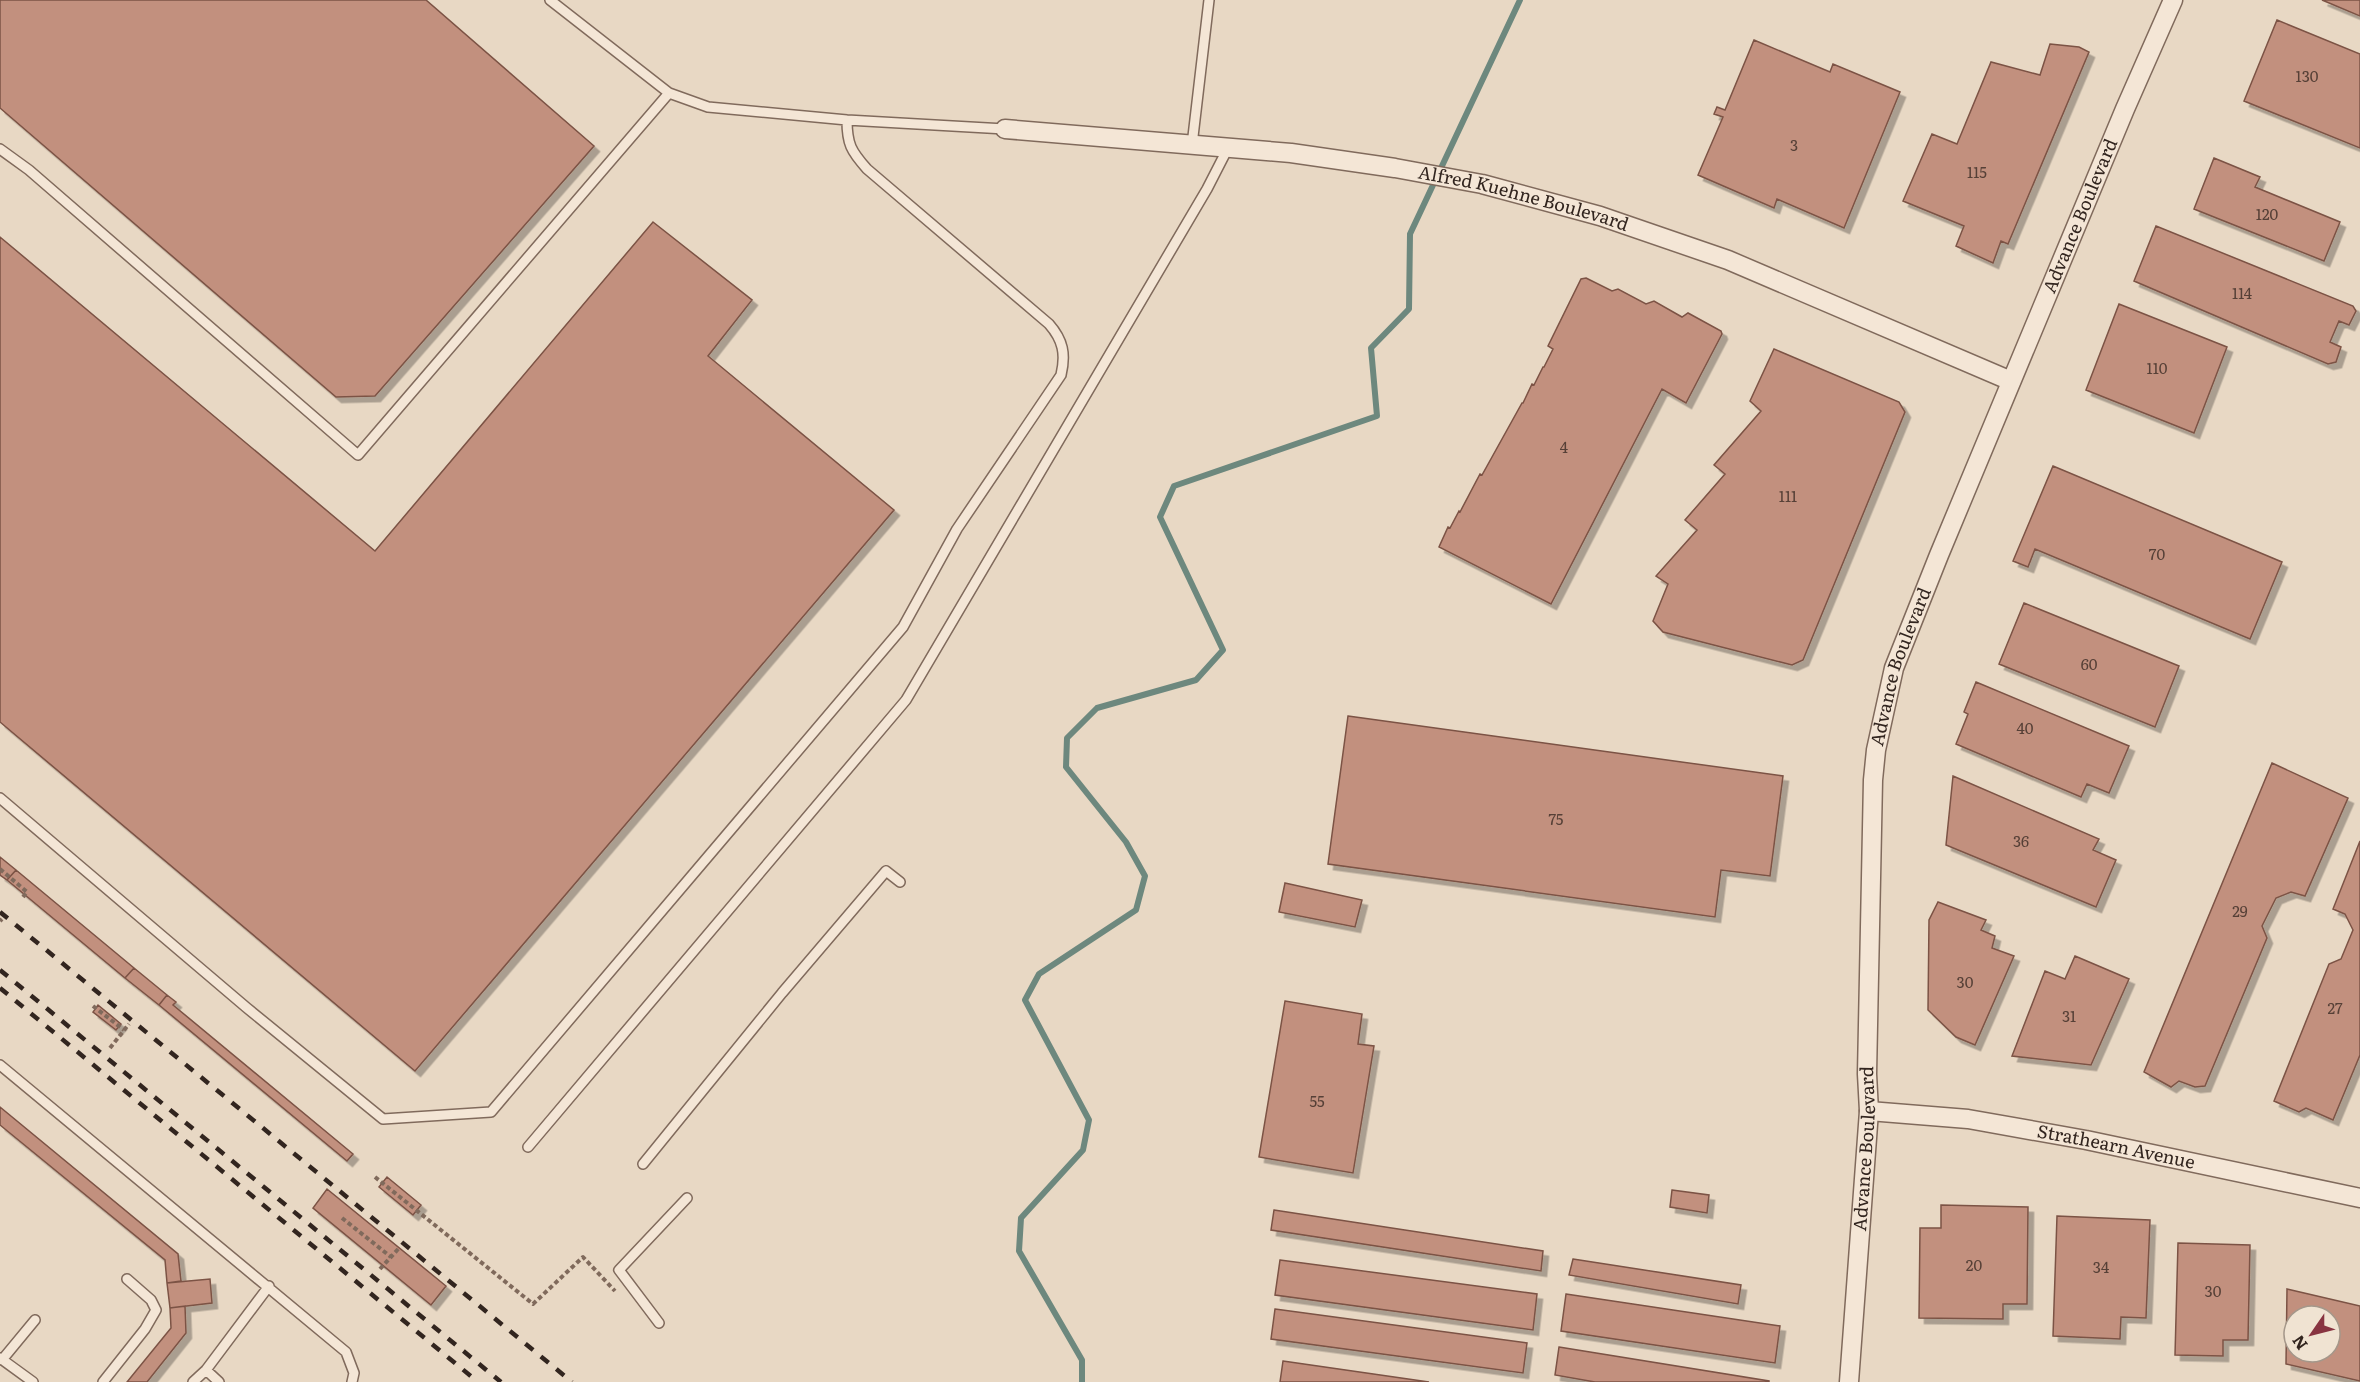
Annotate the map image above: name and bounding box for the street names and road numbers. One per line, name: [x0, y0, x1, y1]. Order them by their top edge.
street label: Advance Boulevard: [2035, 134, 2123, 297]
street label: Alfred Kuehne Boulevard: [1416, 158, 1633, 237]
street label: Advance Boulevard: [1862, 583, 1937, 748]
street label: Advance Boulevard: [1845, 1066, 1881, 1232]
street label: Strathearn Avenue: [2035, 1117, 2198, 1175]

